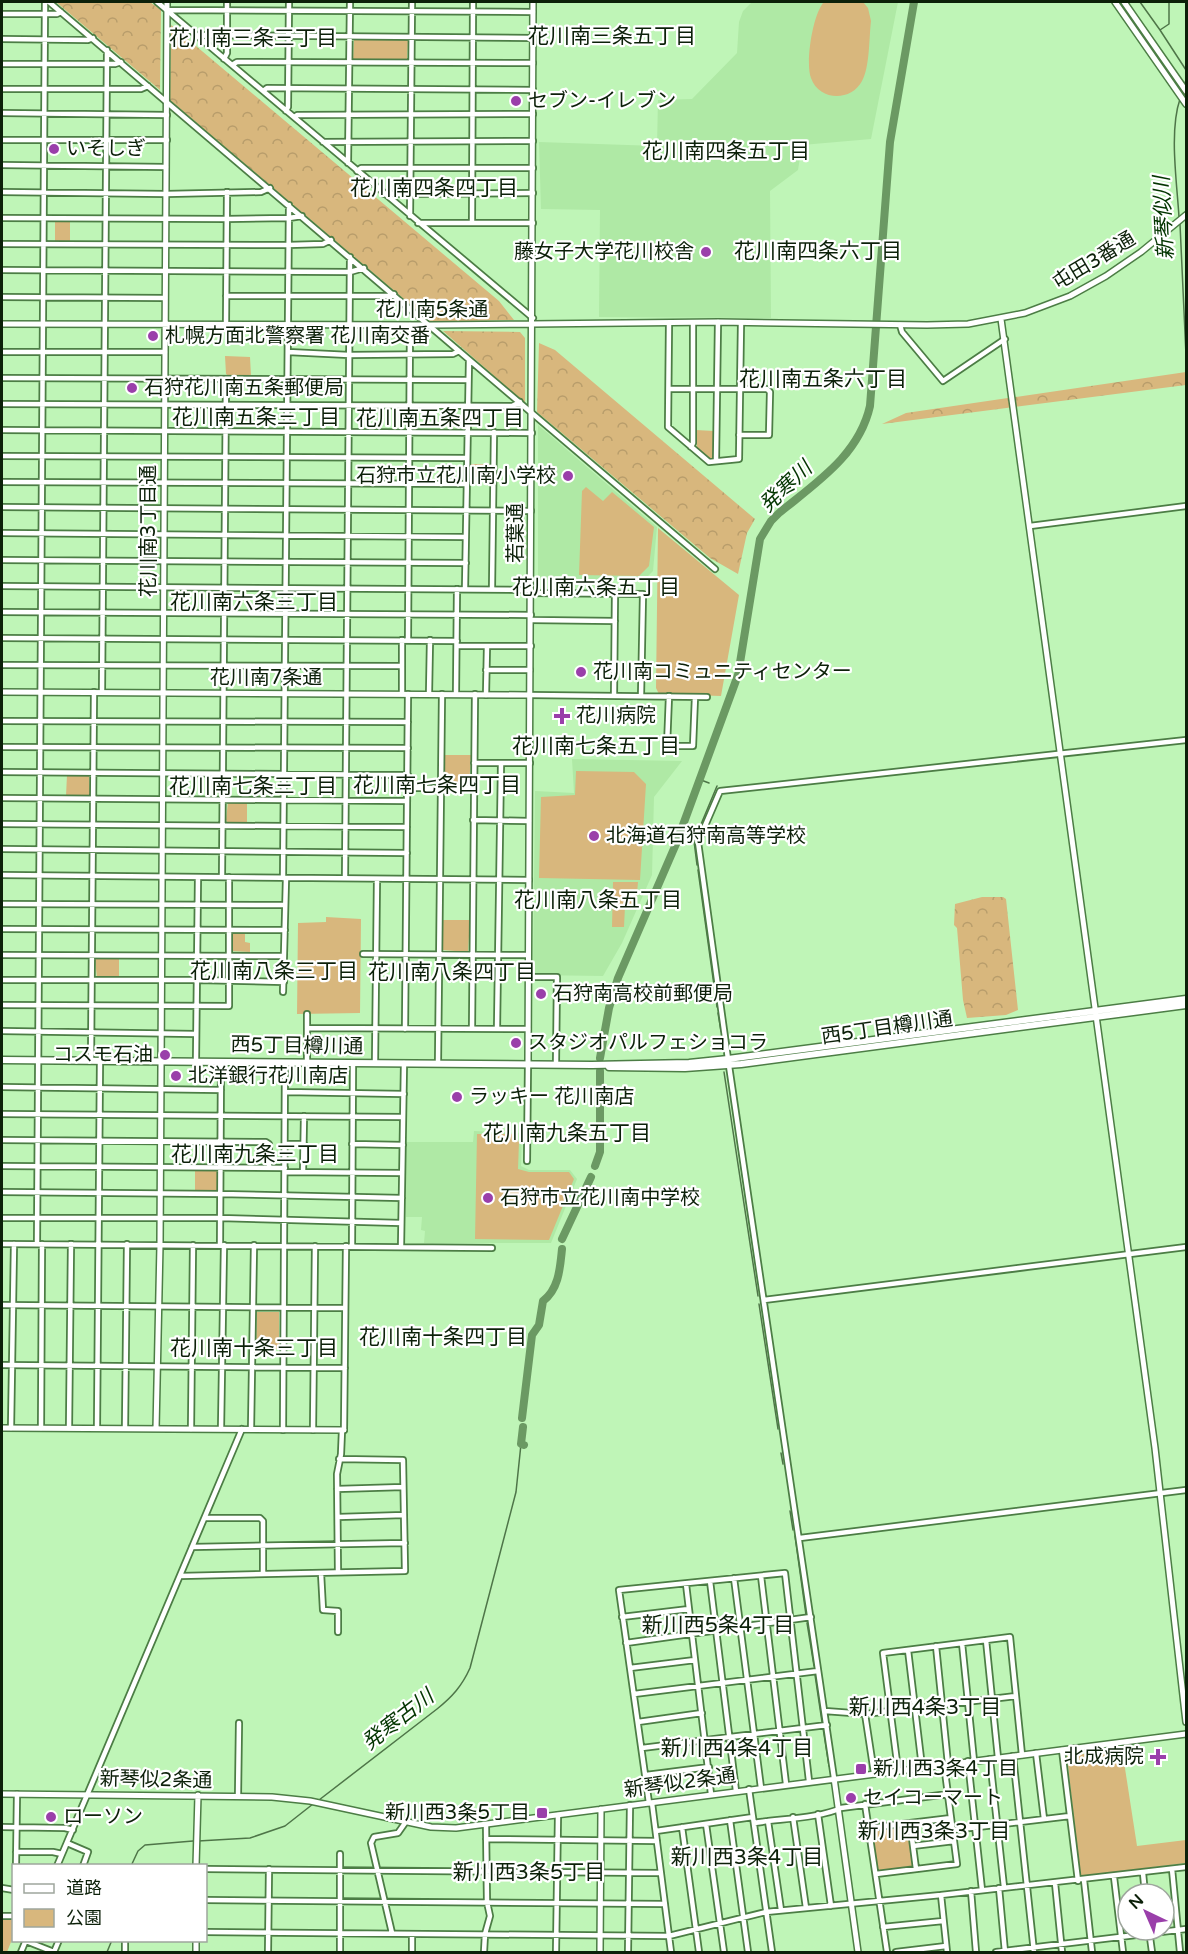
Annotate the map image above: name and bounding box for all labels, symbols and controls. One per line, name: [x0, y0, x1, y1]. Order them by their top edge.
district label: 花川南三条五丁目: [528, 24, 696, 49]
district label: 花川南三条三丁目: [169, 26, 337, 51]
place label: セブン-イレブン: [528, 89, 676, 113]
marker: セブン-イレブン: [509, 94, 523, 108]
place label: いそしぎ: [66, 137, 146, 161]
district label: 花川南四条五丁目: [642, 139, 810, 164]
marker: いそしぎ: [47, 142, 61, 156]
water label: 新琴似川: [1149, 173, 1179, 261]
district label: 花川南四条四丁目: [350, 176, 518, 201]
street label: 屯田3番通: [1048, 227, 1140, 295]
district label: 花川南四条六丁目: [734, 239, 902, 264]
place label: 藤女子大学花川校舎: [514, 240, 694, 264]
marker: 藤女子大学花川校舎: [699, 245, 713, 259]
street label: 花川南5条通: [376, 298, 488, 322]
place label: 札幌方面北警察署 花川南交番: [165, 324, 430, 348]
marker: 札幌方面北警察署 花川南交番: [146, 329, 160, 343]
district label: 花川南五条六丁目: [739, 367, 907, 392]
place label: 石狩花川南五条郵便局: [144, 376, 344, 400]
marker: 石狩花川南五条郵便局: [125, 381, 139, 395]
district label: 花川南五条三丁目: [172, 405, 340, 430]
district label: 花川南五条四丁目: [356, 406, 524, 431]
water label: 発寒川: [755, 455, 819, 518]
place label: 石狩市立花川南小学校: [356, 464, 556, 488]
street label: 花川南3丁目通: [137, 465, 161, 597]
marker: 石狩市立花川南小学校: [561, 469, 575, 483]
street label: 若葉通: [504, 503, 528, 563]
district label: 花川南六条五丁目: [512, 575, 680, 600]
district label: 花川南六条三丁目: [170, 590, 338, 615]
place label: 花川南コミュニティセンター: [593, 660, 852, 684]
marker: 花川南コミュニティセンター: [574, 665, 588, 679]
street label: 花川南7条通: [210, 666, 322, 690]
place label: 花川病院: [576, 704, 656, 728]
marker: 花川病院: [553, 707, 571, 725]
district label: 花川南七条五丁目: [512, 734, 680, 759]
district label: 花川南七条四丁目: [353, 773, 521, 798]
district label: 花川南七条三丁目: [169, 774, 337, 799]
place label: 北海道石狩南高等学校: [606, 824, 806, 848]
marker: 北海道石狩南高等学校: [587, 829, 601, 843]
district label: 花川南八条五丁目: [514, 888, 682, 913]
district label: 花川南八条三丁目: [190, 959, 358, 984]
district label: 花川南八条四丁目: [368, 960, 536, 985]
place label: 石狩南高校前郵便局: [553, 982, 733, 1006]
marker: 石狩南高校前郵便局: [534, 987, 548, 1001]
street label: 西5丁目樽川通: [820, 1007, 954, 1049]
place label: スタジオパルフェショコラ: [528, 1031, 768, 1055]
street label: 西5丁目樽川通: [231, 1033, 363, 1059]
marker: スタジオパルフェショコラ: [509, 1036, 523, 1050]
place label: コスモ石油: [53, 1043, 153, 1067]
marker: コスモ石油: [158, 1048, 172, 1062]
place label: 北洋銀行花川南店: [188, 1064, 348, 1088]
marker: 北洋銀行花川南店: [169, 1069, 183, 1083]
place label: ラッキー 花川南店: [469, 1085, 634, 1109]
marker: ラッキー 花川南店: [450, 1090, 464, 1104]
district label: 花川南九条五丁目: [483, 1121, 651, 1146]
district label: 花川南九条三丁目: [171, 1142, 339, 1167]
place label: 石狩市立花川南中学校: [500, 1186, 700, 1210]
marker: 石狩市立花川南中学校: [481, 1191, 495, 1205]
district label: 花川南十条四丁目: [359, 1325, 527, 1350]
district label: 花川南十条三丁目: [170, 1336, 338, 1361]
district label: 新川西5条4丁目: [642, 1613, 794, 1638]
water label: 発寒古川: [357, 1683, 440, 1756]
district label: 新川西4条3丁目: [849, 1695, 1001, 1720]
district label: 新川西4条4丁目: [661, 1736, 813, 1761]
place label: 北成病院: [1064, 1745, 1144, 1769]
marker: 北成病院: [1149, 1748, 1167, 1766]
place label: 新川西3条4丁目: [873, 1757, 1018, 1781]
marker: 新川西3条4丁目: [854, 1762, 868, 1776]
street label: 新琴似2条通: [623, 1763, 737, 1803]
street label: 新琴似2条通: [100, 1767, 212, 1793]
place label: セイコーマート: [863, 1786, 1003, 1810]
marker: セイコーマート: [844, 1791, 858, 1805]
place label: 新川西3条5丁目: [385, 1801, 530, 1825]
place label: ローソン: [63, 1805, 143, 1829]
marker: 新川西3条5丁目: [535, 1806, 549, 1820]
marker: ローソン: [44, 1810, 58, 1824]
district label: 新川西3条3丁目: [858, 1819, 1010, 1844]
district label: 新川西3条4丁目: [671, 1845, 823, 1870]
district label: 新川西3条5丁目: [453, 1860, 605, 1885]
legend: [12, 1864, 207, 1942]
text: 道路: [66, 1877, 102, 1899]
north arrow: [1116, 1882, 1176, 1942]
text: N: [1125, 1890, 1148, 1914]
text: 公園: [66, 1907, 102, 1929]

